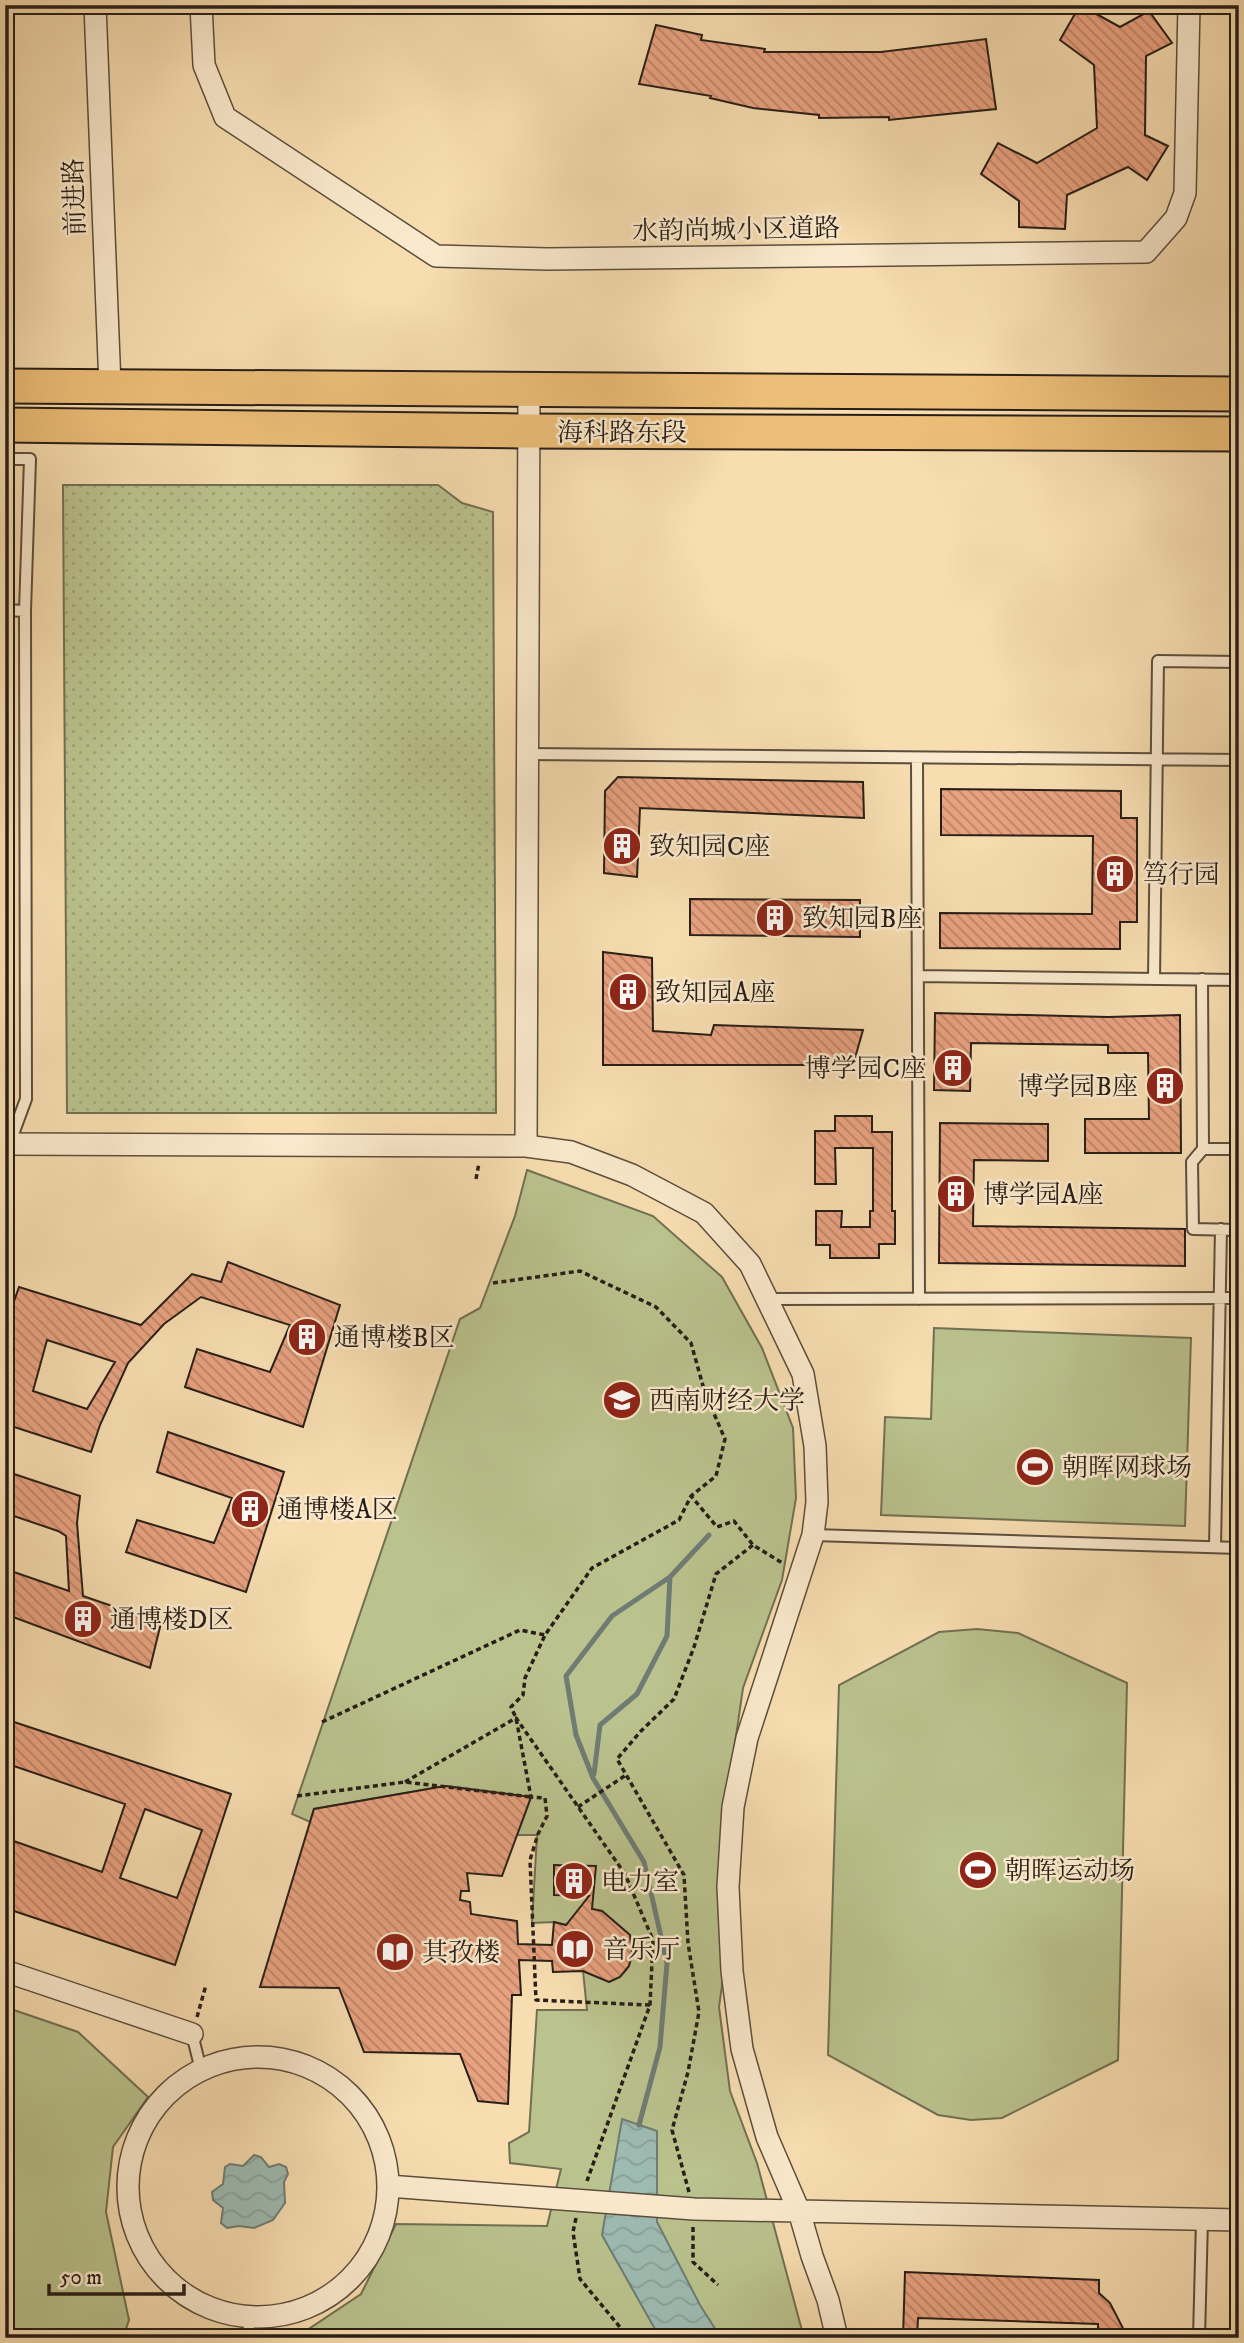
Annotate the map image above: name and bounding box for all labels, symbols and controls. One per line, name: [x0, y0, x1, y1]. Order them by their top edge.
street label: 前进路: [58, 157, 93, 237]
street label: 水韵尚城小区道路: [632, 212, 840, 249]
street label: 海科路东段: [557, 417, 687, 450]
building icon: 致知园C座: [601, 825, 643, 867]
place label: 致知园C座: [649, 831, 770, 864]
building icon: 笃行园: [1094, 853, 1136, 895]
place label: 笃行园: [1142, 859, 1220, 892]
building icon: 致知园B座: [754, 897, 796, 939]
place label: 致知园B座: [802, 903, 922, 936]
building icon: 致知园A座: [607, 971, 649, 1013]
place label: 致知园A座: [655, 977, 776, 1010]
building icon: 博学园C座: [932, 1047, 974, 1089]
place label: 博学园C座: [805, 1053, 926, 1086]
building icon: 博学园B座: [1144, 1065, 1186, 1107]
place label: 博学园B座: [1018, 1071, 1138, 1104]
building icon: 博学园A座: [935, 1173, 977, 1215]
place label: 博学园A座: [983, 1179, 1104, 1212]
building icon: 通博楼B区: [286, 1316, 328, 1358]
place label: 通博楼B区: [334, 1322, 454, 1355]
school or university icon: 西南财经大学: [601, 1379, 643, 1421]
place label: 西南财经大学: [649, 1385, 805, 1418]
sports icon: 朝晖网球场: [1014, 1446, 1056, 1488]
place label: 朝晖网球场: [1062, 1452, 1192, 1485]
building icon: 通博楼A区: [229, 1488, 271, 1530]
place label: 通博楼A区: [277, 1494, 398, 1527]
building icon: 通博楼D区: [62, 1598, 104, 1640]
place label: 通博楼D区: [110, 1604, 233, 1637]
sports icon: 朝晖运动场: [957, 1849, 999, 1891]
place label: 朝晖运动场: [1005, 1855, 1135, 1888]
building icon: 电力室: [553, 1860, 595, 1902]
place label: 电力室: [601, 1866, 679, 1899]
library icon: 音乐厅: [554, 1928, 596, 1970]
library icon: 其孜楼: [374, 1931, 416, 1973]
place label: 音乐厅: [602, 1934, 680, 1967]
place label: 其孜楼: [422, 1937, 500, 1970]
scale bar: [49, 2252, 184, 2296]
text: 50 m: [60, 2265, 102, 2291]

